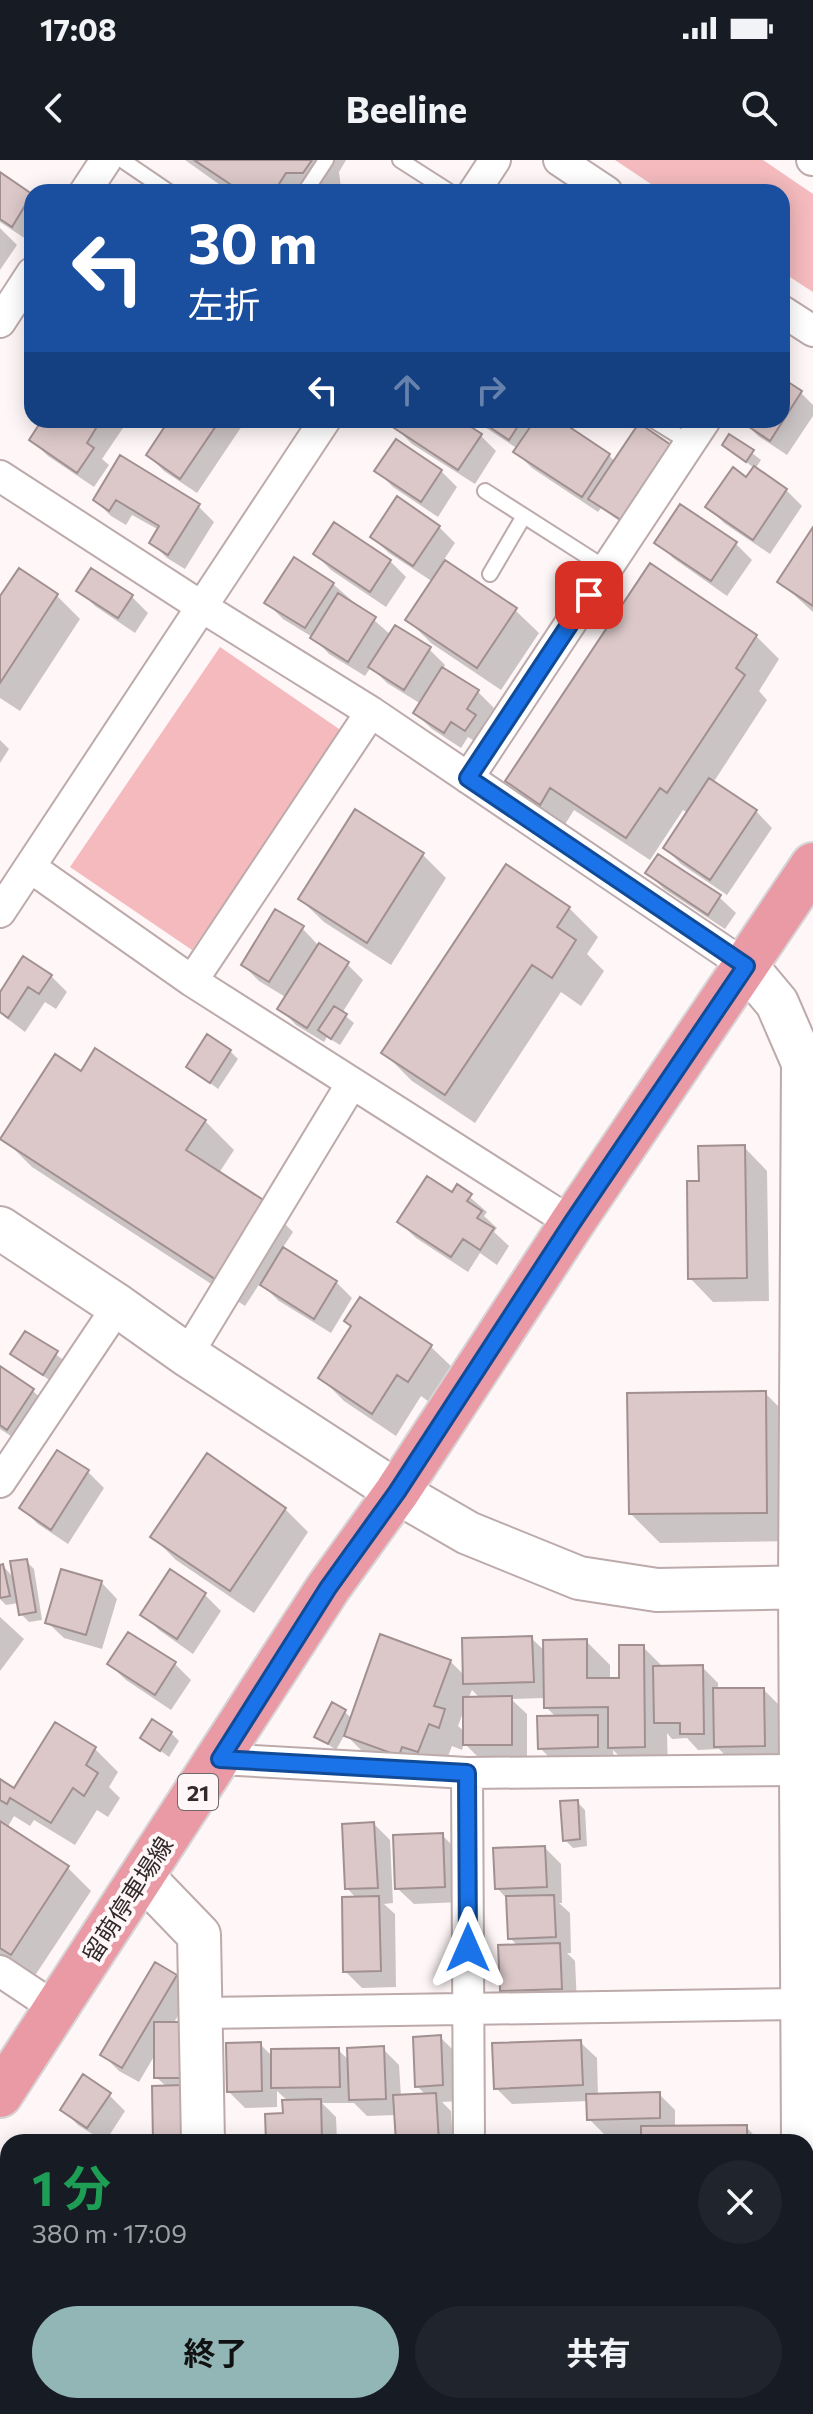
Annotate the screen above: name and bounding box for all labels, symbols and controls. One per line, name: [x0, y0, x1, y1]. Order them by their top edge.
text: 17:08: [40, 10, 117, 47]
icon: back: [32, 86, 76, 130]
text: Beeline: [346, 86, 467, 130]
icon: search: [737, 86, 781, 130]
text: 30 m: [188, 207, 317, 276]
icon: left: [56, 216, 160, 320]
text: 左折: [188, 281, 260, 325]
icon: left: [301, 368, 345, 412]
icon: ahead: [385, 368, 429, 412]
icon: right: [469, 368, 513, 412]
pin: [555, 561, 623, 629]
icon: arrive: [567, 573, 611, 617]
road number: 21: [178, 1774, 218, 1810]
street label: 留萌停車場線: [76, 1831, 178, 1967]
position arrow: [426, 1906, 510, 1990]
text: 1 分: [32, 2157, 111, 2216]
button: close: [698, 2160, 782, 2244]
text: 380 m · 17:09: [32, 2217, 187, 2248]
button: 終了: [32, 2306, 399, 2398]
button: 共有: [415, 2306, 782, 2398]

